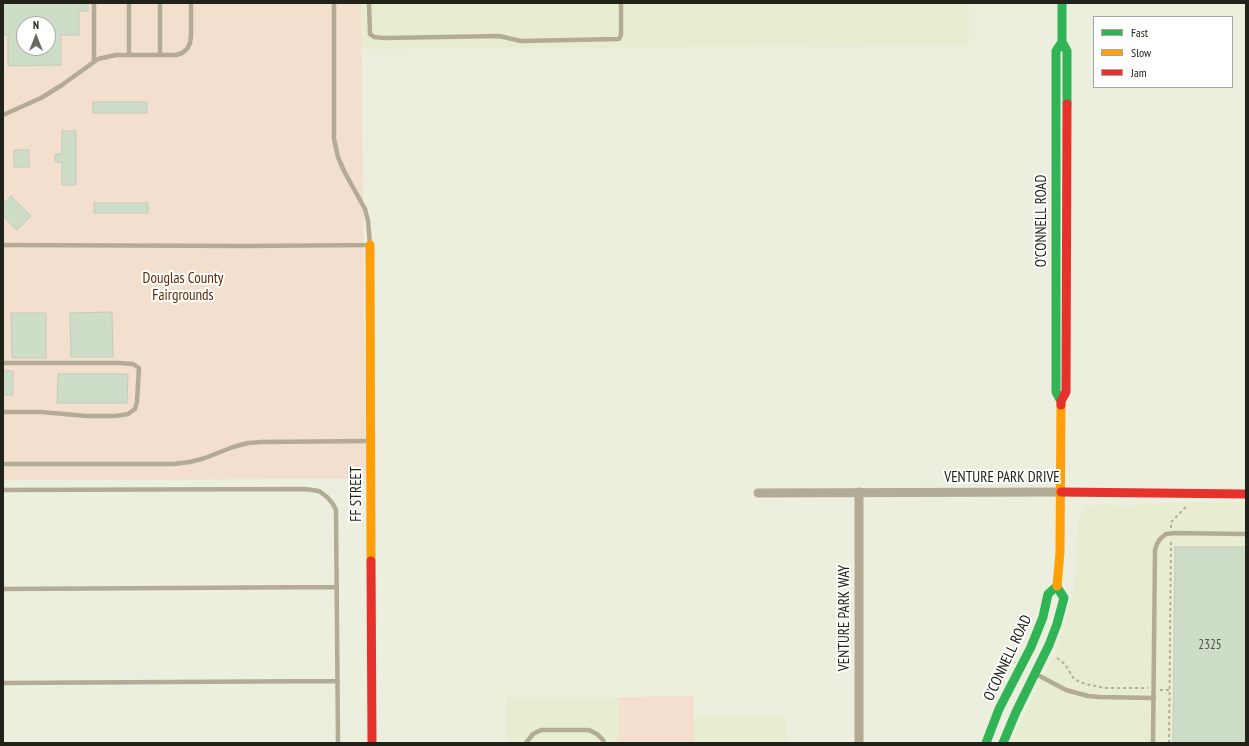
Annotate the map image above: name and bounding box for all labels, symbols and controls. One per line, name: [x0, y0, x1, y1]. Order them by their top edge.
north arrow: [16, 16, 56, 56]
legend: [1093, 16, 1233, 88]
text: N: [33, 18, 39, 32]
text: Fast: [1131, 25, 1148, 40]
text: Slow: [1131, 45, 1151, 60]
text: Jam: [1131, 65, 1147, 80]
street label: O'CONNELL ROAD: [1033, 175, 1051, 267]
park label: Douglas County Fairgrounds: [143, 270, 223, 305]
street label: FF STREET: [348, 466, 366, 522]
street label: VENTURE PARK DRIVE: [944, 469, 1060, 487]
street label: VENTURE PARK WAY: [836, 565, 854, 671]
street label: O'CONNELL ROAD: [980, 612, 1036, 704]
house number: 2325: [1198, 637, 1222, 653]

